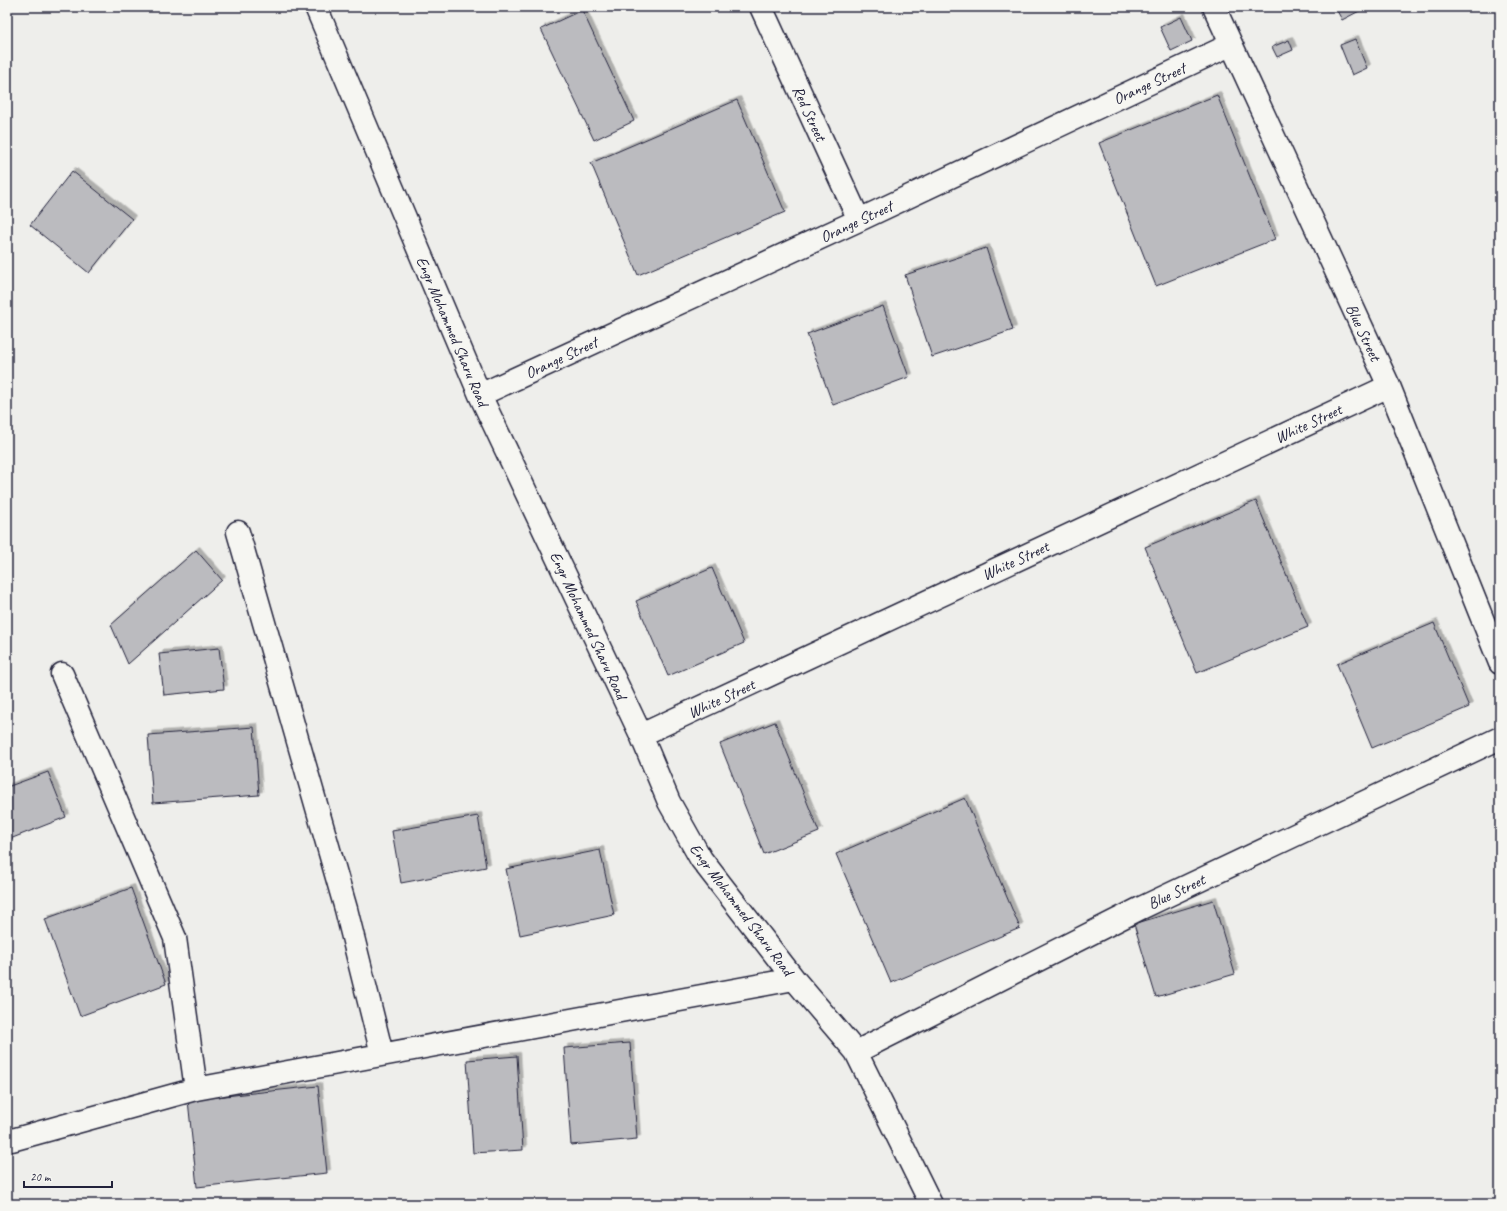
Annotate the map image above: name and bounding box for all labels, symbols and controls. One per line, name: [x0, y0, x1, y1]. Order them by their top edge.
street label: Orange Street: [1110, 57, 1191, 109]
street label: Red Street: [788, 83, 831, 146]
street label: Orange Street: [817, 195, 898, 247]
street label: Engr Mohammed Sharu Road: [412, 254, 494, 412]
street label: Blue Street: [1341, 301, 1386, 366]
street label: Orange Street: [522, 331, 603, 383]
street label: White Street: [1272, 399, 1347, 448]
street label: White Street: [979, 536, 1054, 585]
street label: Engr Mohammed Sharu Road: [545, 548, 632, 705]
street label: White Street: [685, 674, 760, 723]
street label: Engr Mohammed Sharu Road: [685, 839, 799, 982]
street label: Blue Street: [1145, 869, 1210, 914]
scale bar: [24, 1163, 112, 1189]
text: 20 m: [30, 1169, 52, 1185]

